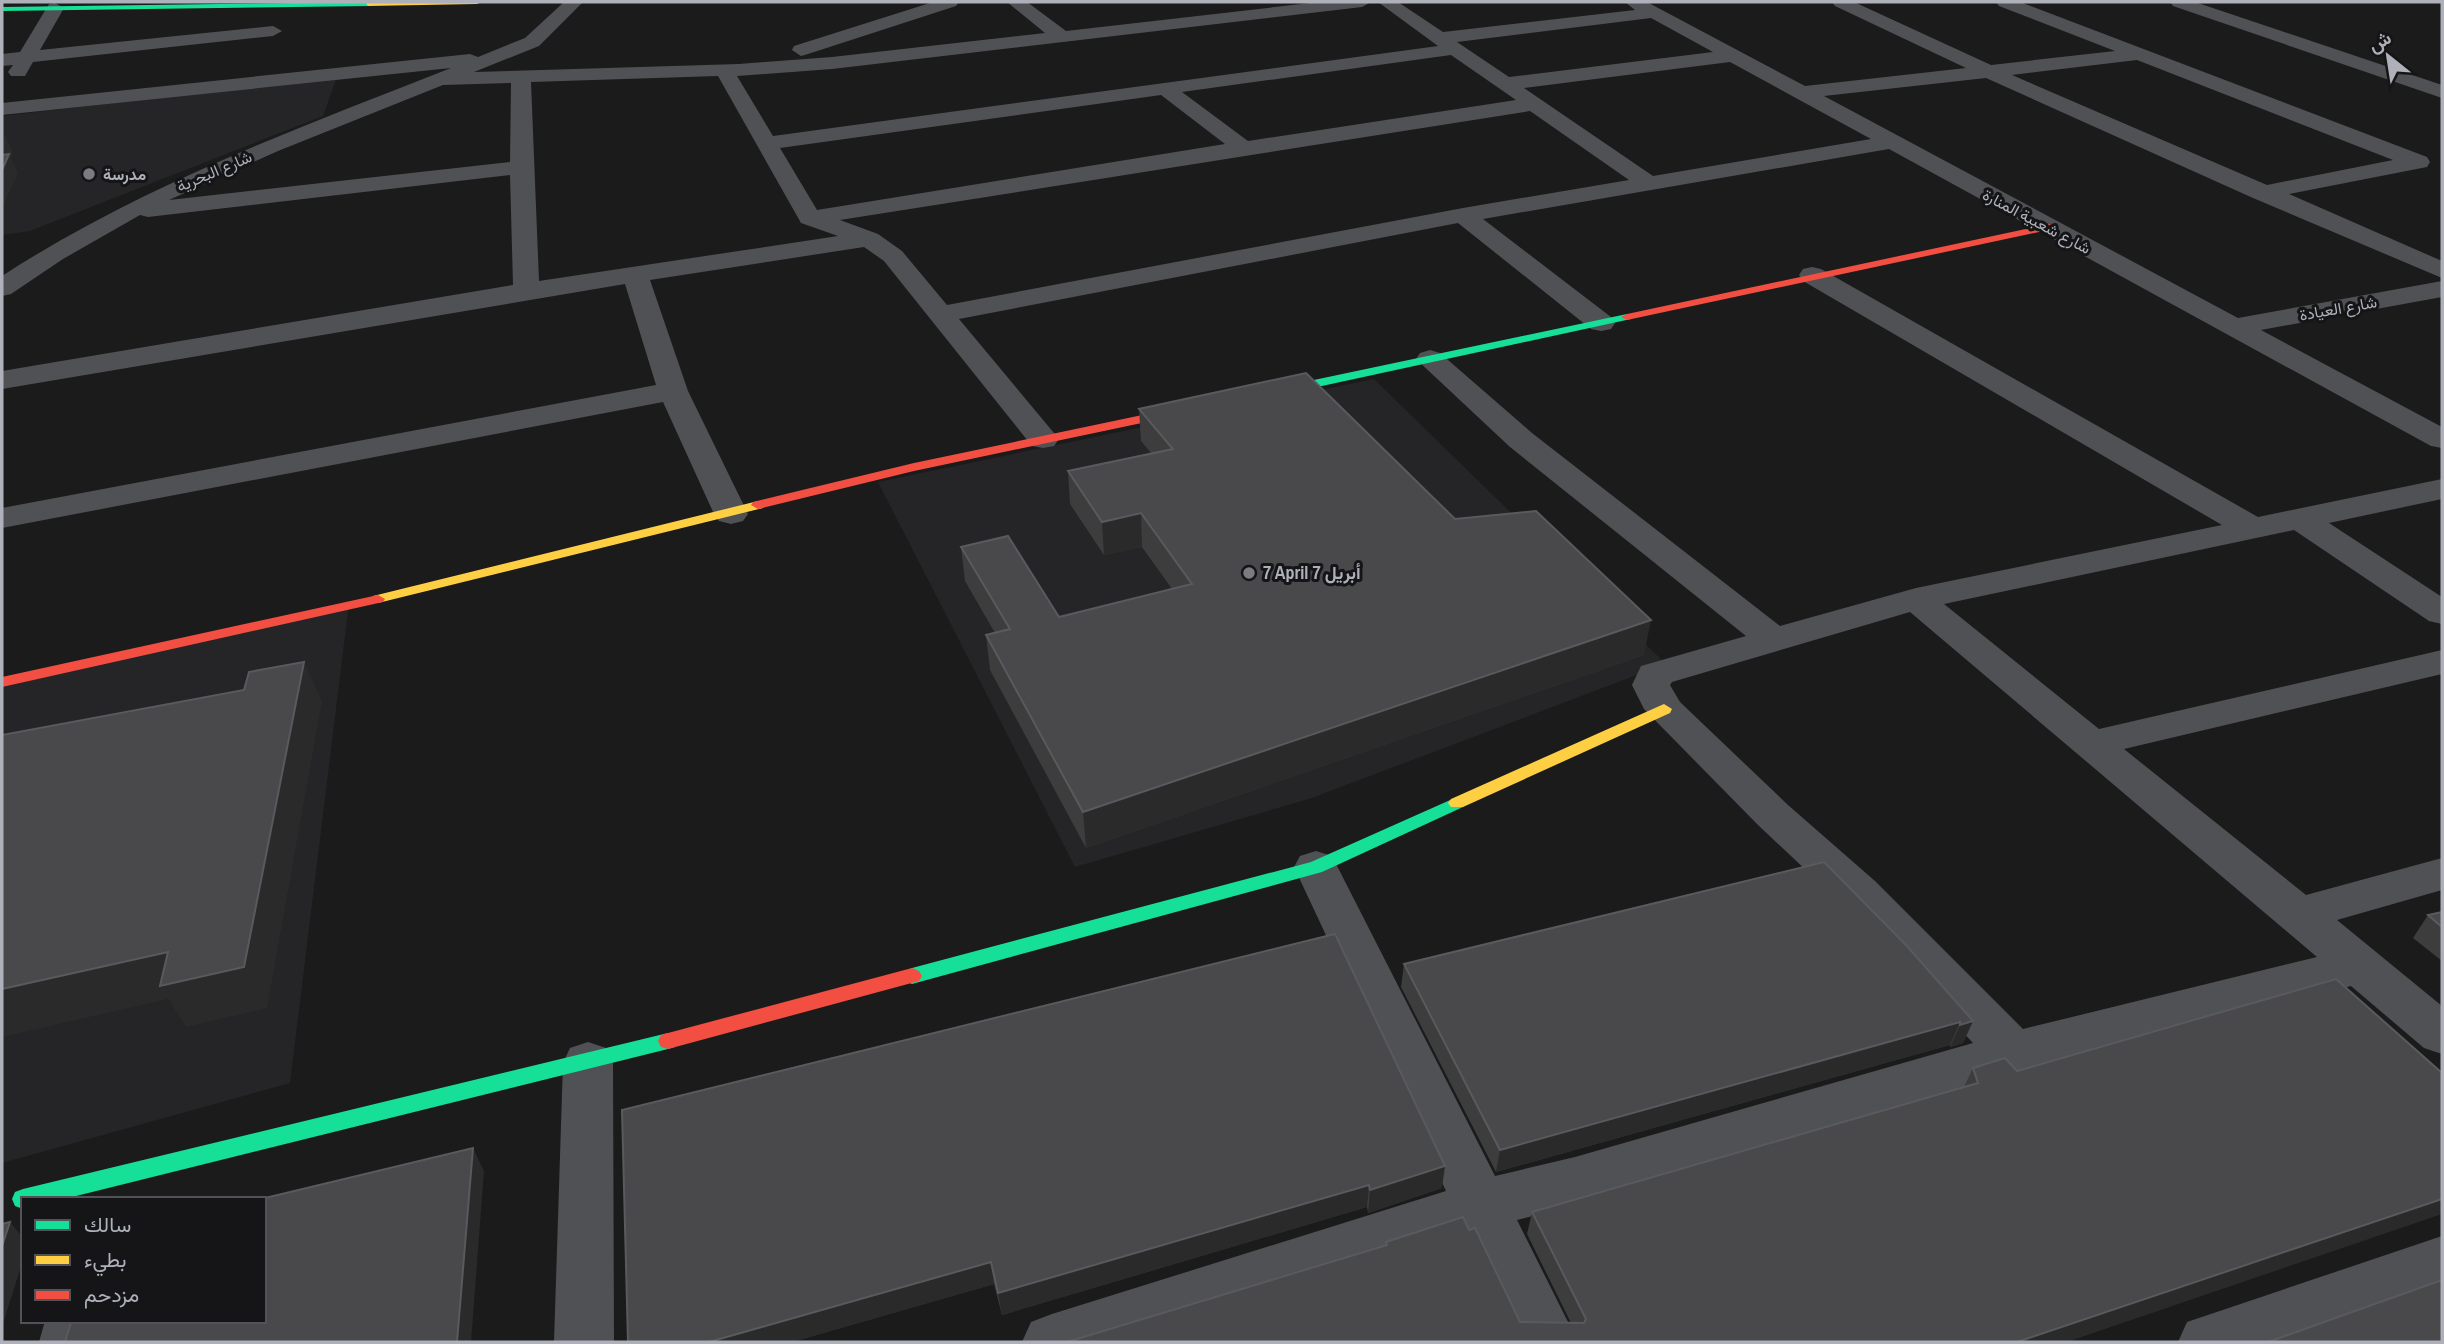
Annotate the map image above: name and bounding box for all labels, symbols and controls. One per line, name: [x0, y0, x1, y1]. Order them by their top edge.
north arrow: [2353, 21, 2423, 91]
text: ش: [2363, 24, 2396, 58]
street label: شارع البحرية: [173, 145, 256, 198]
place label: مدرسة: [103, 163, 147, 185]
marker: مدرسة: [81, 166, 97, 182]
street label: شارع شعبية المنارة: [1979, 183, 2095, 260]
street label: شارع العيادة: [2297, 290, 2379, 327]
place label: 7 April 7 أبريل: [1263, 560, 1361, 585]
marker: 7 April 7 أبريل: [1241, 565, 1257, 581]
legend: [21, 1197, 266, 1323]
text: سالك: [84, 1210, 131, 1239]
text: بطيء: [84, 1245, 127, 1277]
text: مزدحم: [84, 1280, 139, 1309]

